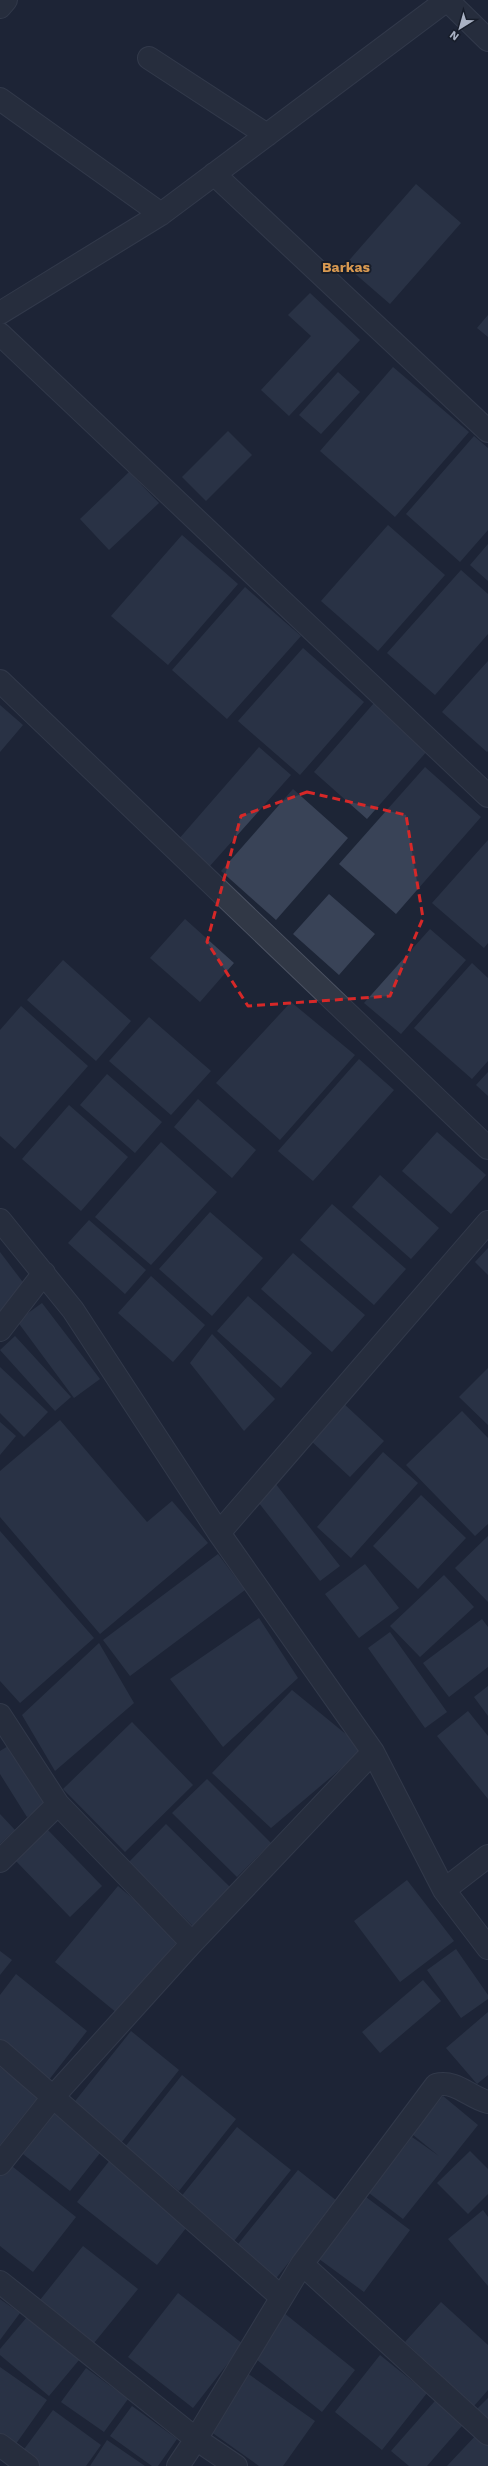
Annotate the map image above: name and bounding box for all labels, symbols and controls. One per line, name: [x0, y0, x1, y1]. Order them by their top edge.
north arrow: [440, 8, 480, 48]
text: N: [447, 28, 461, 43]
district label: Barkas: [322, 259, 370, 275]

